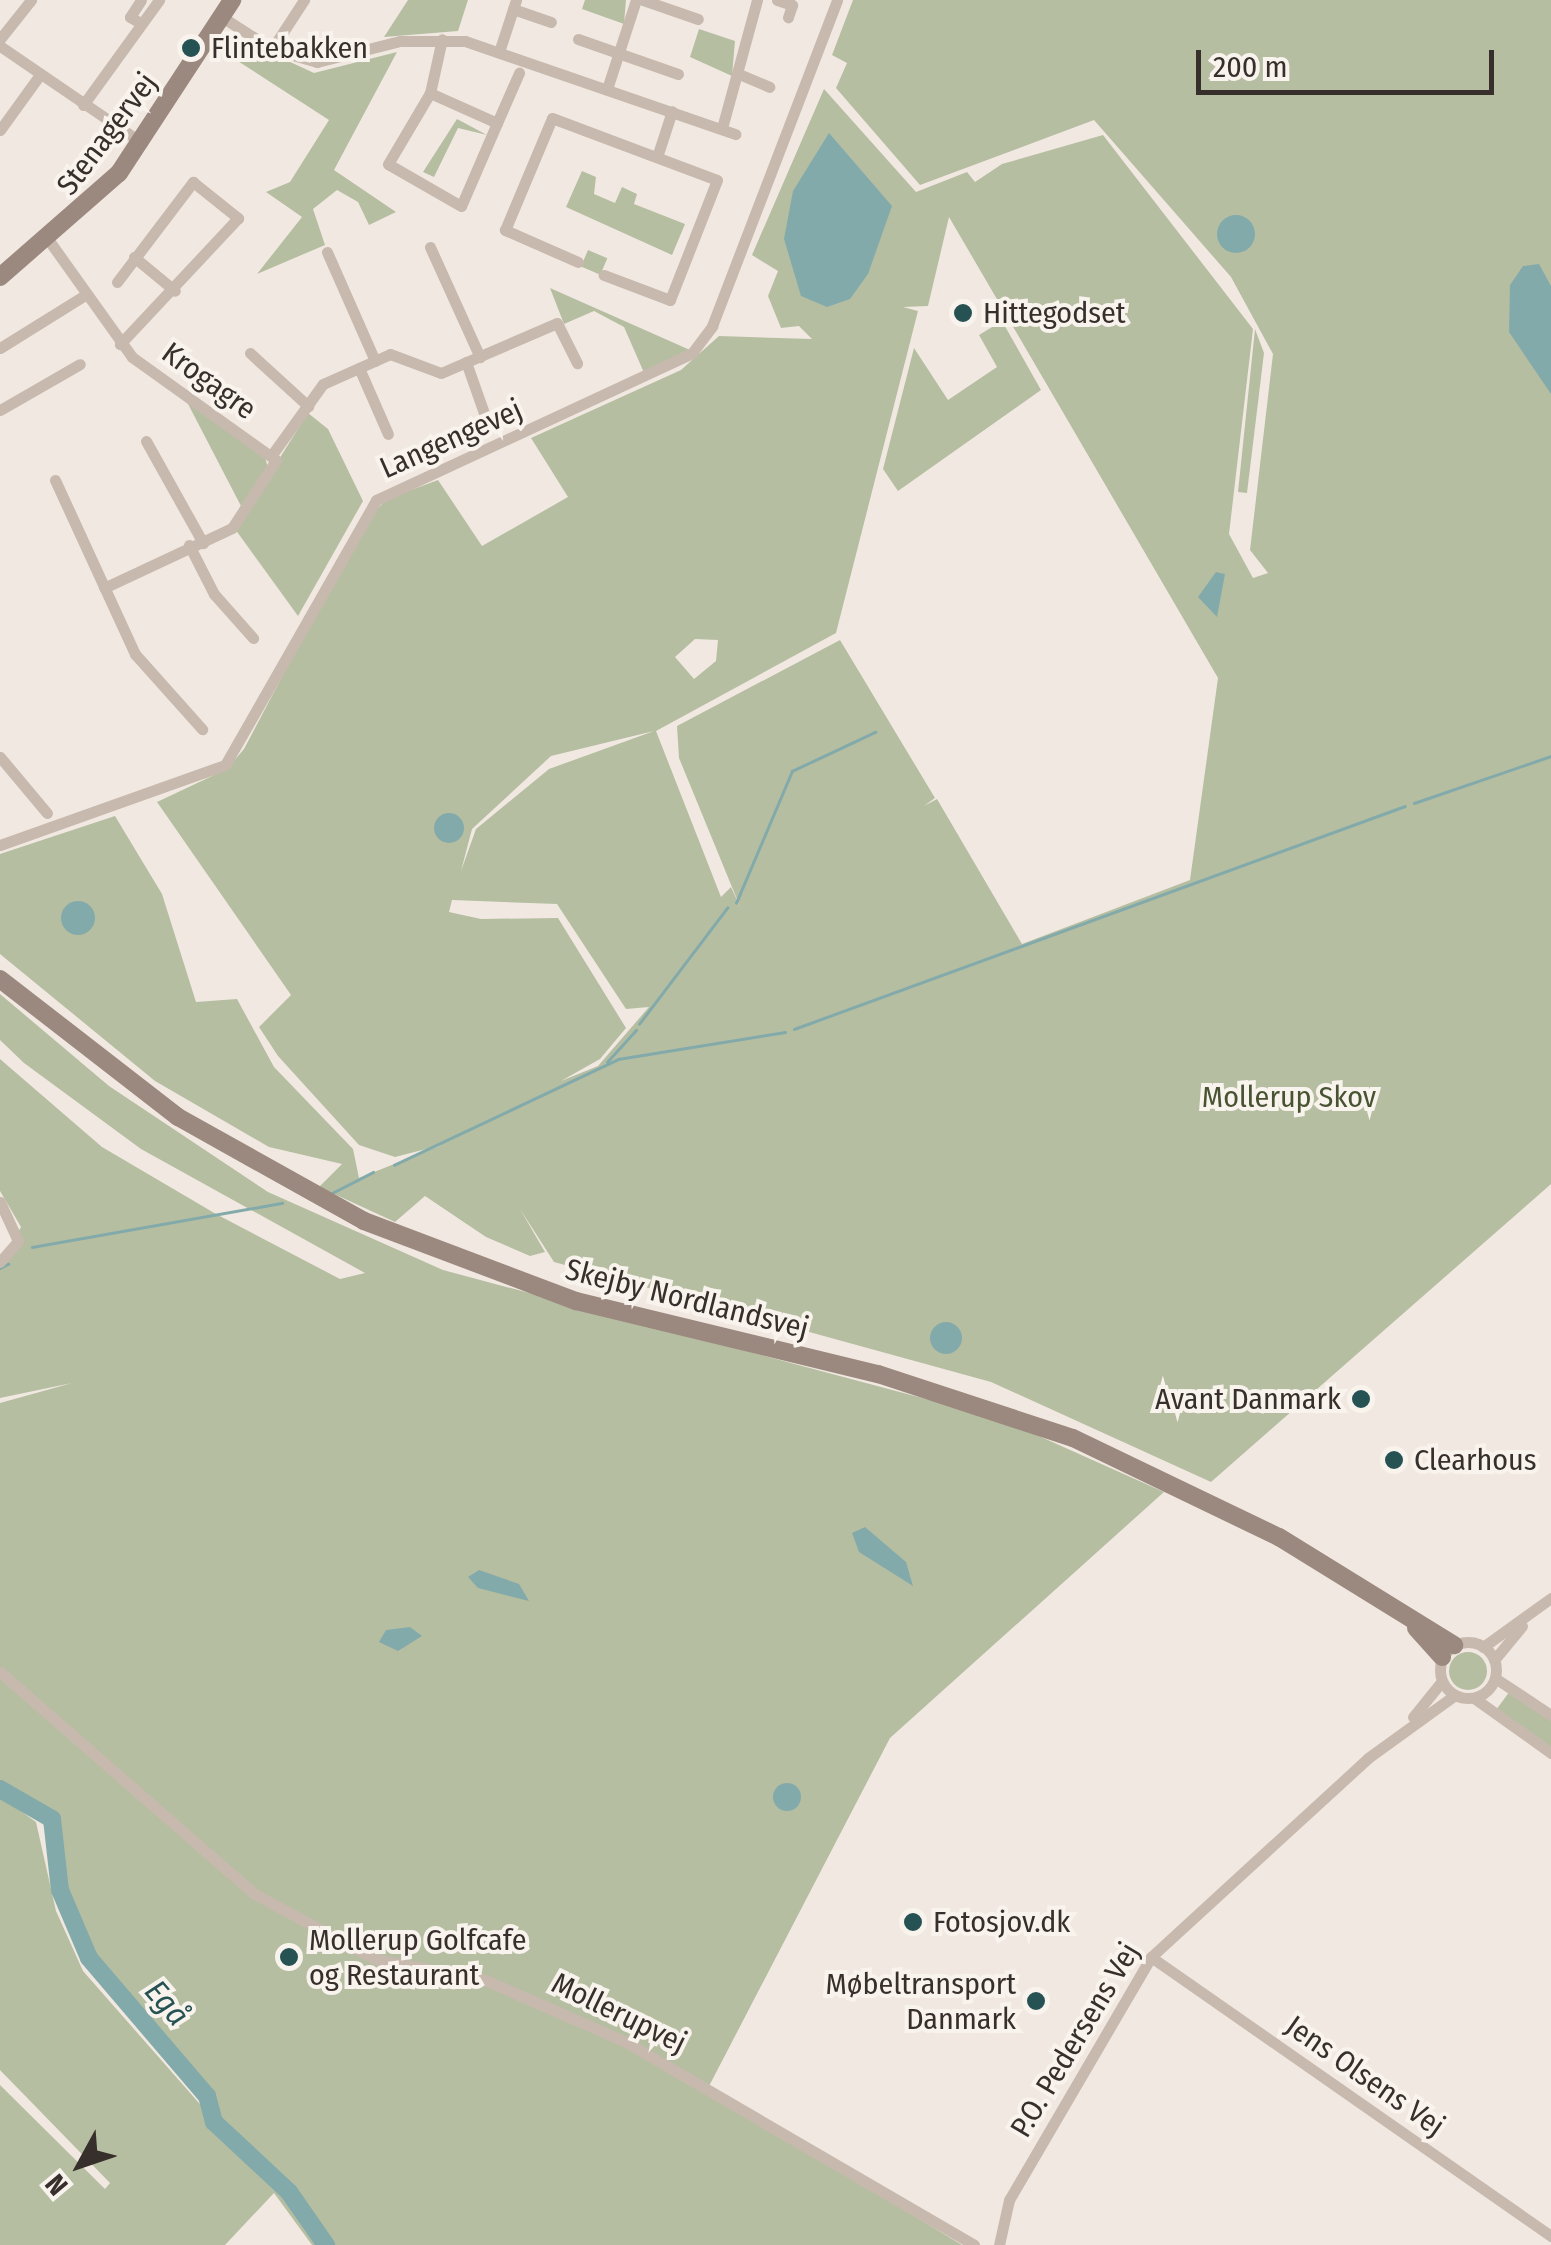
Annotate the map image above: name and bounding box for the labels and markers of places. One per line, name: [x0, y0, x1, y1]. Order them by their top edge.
place label: Flintebakken: [211, 30, 368, 66]
marker: Flintebakken: [180, 37, 202, 59]
place label: Hittegodset: [983, 295, 1126, 331]
marker: Hittegodset: [952, 302, 974, 324]
place label: Avant Danmark: [1155, 1381, 1341, 1417]
marker: Avant Danmark: [1350, 1388, 1372, 1410]
place label: Clearhous: [1414, 1442, 1537, 1478]
marker: Clearhous: [1383, 1449, 1405, 1471]
place label: Fotosjov.dk: [933, 1904, 1070, 1940]
marker: Fotosjov.dk: [902, 1911, 924, 1933]
place label: Mollerup Golfcafe og Restaurant: [309, 1922, 526, 1992]
marker: Mollerup Golfcafe og Restaurant: [278, 1946, 300, 1968]
place label: Møbeltransport Danmark: [826, 1966, 1016, 2036]
marker: Møbeltransport Danmark: [1025, 1990, 1047, 2012]

